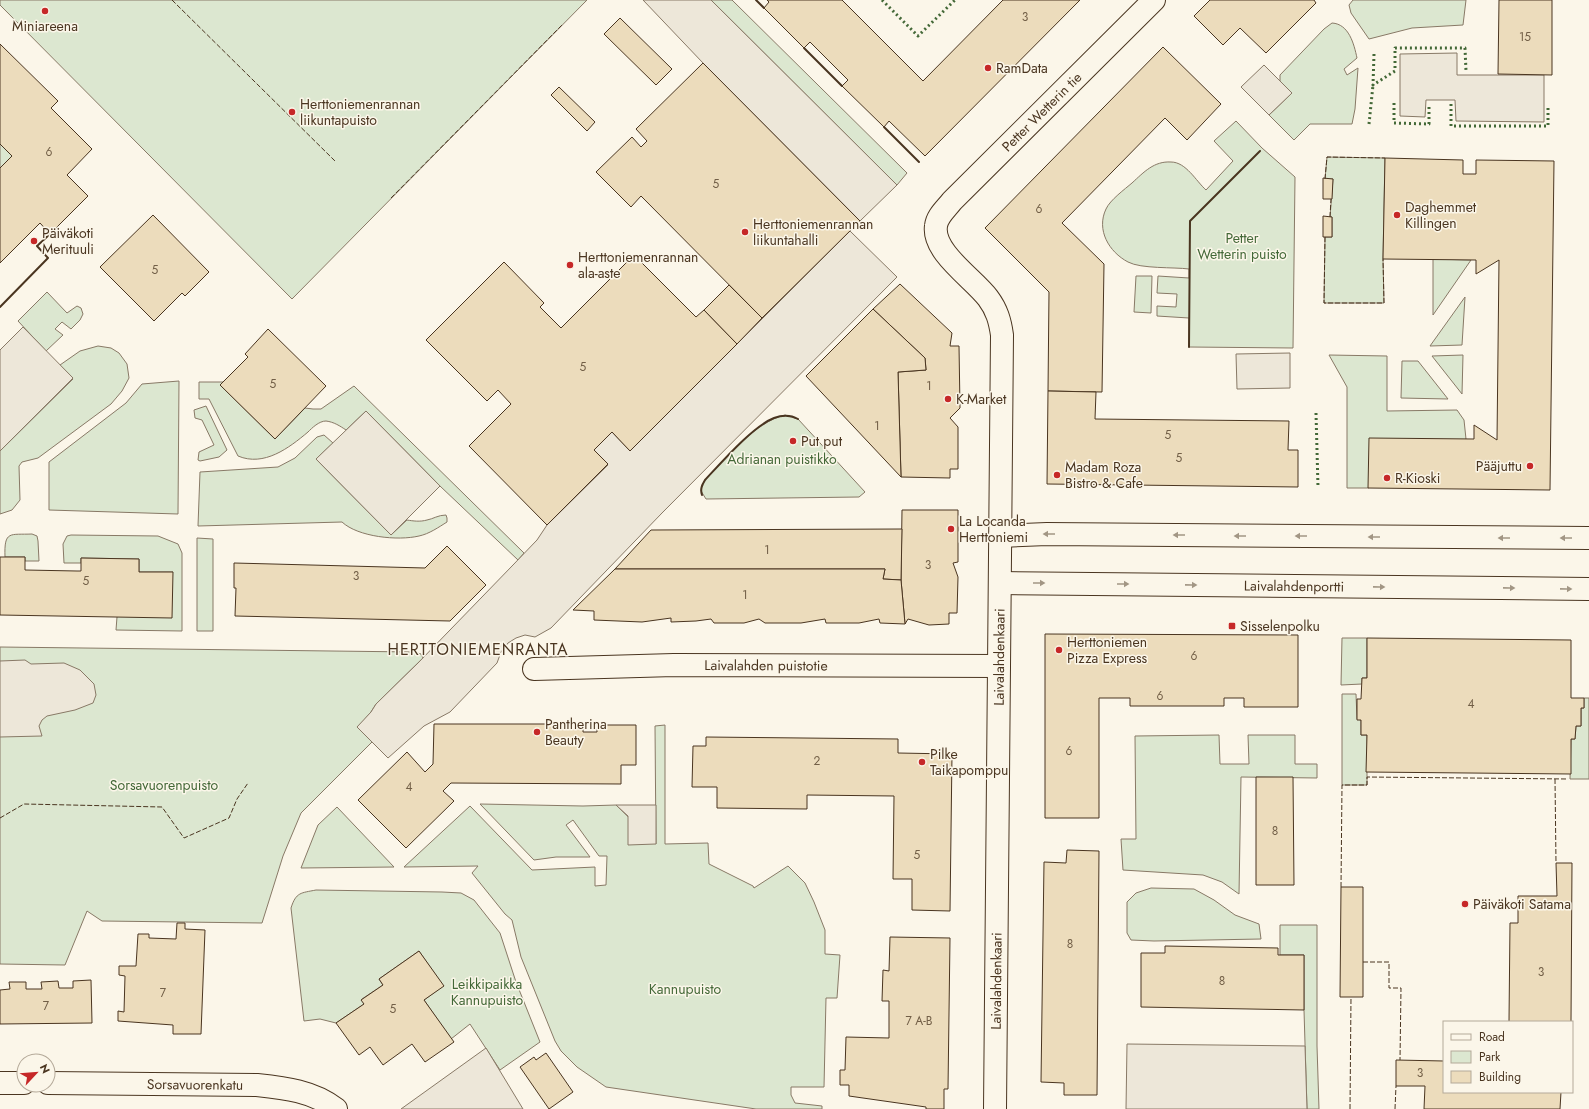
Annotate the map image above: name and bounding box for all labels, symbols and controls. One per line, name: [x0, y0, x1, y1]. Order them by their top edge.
marker: Miniareena: [40, 6, 50, 16]
house number: 3: [1022, 8, 1029, 26]
place label: Miniareena: [12, 16, 78, 36]
house number: 15: [1519, 28, 1531, 46]
place label: RamData: [996, 58, 1048, 78]
marker: RamData: [983, 63, 993, 73]
street label: Petter Wetterin tie: [997, 67, 1086, 156]
place label: Herttoniemenrannan liikuntapuisto: [300, 94, 420, 130]
marker: Herttoniemenrannan liikuntapuisto: [287, 107, 297, 117]
house number: 6: [46, 143, 53, 161]
house number: 5: [713, 175, 720, 193]
place label: Daghemmet Killingen: [1405, 197, 1477, 233]
house number: 6: [1036, 200, 1043, 218]
marker: Daghemmet Killingen: [1392, 210, 1402, 220]
place label: Herttoniemenrannan liikuntahalli: [753, 214, 873, 250]
place label: Päiväkoti Merituuli: [42, 223, 94, 259]
marker: Herttoniemenrannan liikuntahalli: [740, 227, 750, 237]
park label: Petter Wetterin puisto: [1197, 228, 1287, 264]
marker: Päiväkoti Merituuli: [29, 236, 39, 246]
place label: Herttoniemenrannan ala-aste: [578, 247, 698, 283]
marker: Herttoniemenrannan ala-aste: [565, 260, 575, 270]
house number: 5: [152, 261, 159, 279]
house number: 5: [580, 358, 587, 376]
house number: 5: [270, 375, 277, 393]
house number: 1: [926, 377, 932, 395]
place label: K-Market: [956, 389, 1007, 409]
marker: K-Market: [943, 394, 953, 404]
house number: 1: [874, 417, 880, 435]
house number: 5: [1165, 426, 1172, 444]
place label: Put put: [801, 431, 843, 451]
marker: Put put: [788, 436, 798, 446]
park label: Adrianan puistikko: [727, 449, 837, 469]
house number: 5: [1176, 449, 1183, 467]
place label: Pääjuttu: [1476, 456, 1522, 476]
place label: Madam Roza Bistro & Cafe: [1065, 457, 1143, 493]
marker: Pääjuttu: [1525, 461, 1535, 471]
place label: R-Kioski: [1395, 468, 1440, 488]
marker: Madam Roza Bistro & Cafe: [1052, 470, 1062, 480]
marker: R-Kioski: [1382, 473, 1392, 483]
place label: La Locanda Herttoniemi: [959, 511, 1028, 547]
marker: La Locanda Herttoniemi: [946, 524, 956, 534]
one-way arrow: [1042, 531, 1055, 537]
one-way arrow: [1173, 532, 1185, 539]
one-way arrow: [1233, 533, 1246, 539]
one-way arrow: [1295, 533, 1307, 540]
one-way arrow: [1367, 534, 1380, 540]
one-way arrow: [1497, 535, 1510, 541]
one-way arrow: [1559, 535, 1572, 541]
house number: 1: [764, 541, 770, 559]
house number: 3: [925, 556, 932, 574]
house number: 3: [353, 567, 360, 585]
house number: 5: [83, 572, 90, 590]
street label: Laivalahdenportti: [1244, 575, 1344, 597]
one-way arrow: [1033, 580, 1046, 586]
one-way arrow: [1117, 581, 1130, 587]
one-way arrow: [1185, 582, 1198, 588]
one-way arrow: [1373, 584, 1386, 590]
one-way arrow: [1503, 585, 1516, 591]
house number: 1: [742, 586, 748, 604]
one-way arrow: [1560, 586, 1573, 592]
street label: Laivalahdenkaari: [989, 608, 1010, 706]
place label: Sisselenpolku: [1240, 616, 1320, 636]
marker: Sisselenpolku: [1227, 621, 1237, 631]
place label: Herttoniemen Pizza Express: [1067, 632, 1148, 668]
district label: HERTTONIEMENRANTA: [387, 638, 569, 661]
marker: Herttoniemen Pizza Express: [1054, 645, 1064, 655]
house number: 6: [1191, 647, 1198, 665]
street label: Laivalahden puistotie: [704, 655, 828, 675]
house number: 6: [1157, 687, 1164, 705]
house number: 4: [1468, 695, 1475, 713]
place label: Pantherina Beauty: [545, 714, 607, 750]
marker: Pantherina Beauty: [532, 727, 542, 737]
house number: 6: [1066, 742, 1073, 760]
place label: Pilke Taikapomppu: [930, 744, 1008, 780]
house number: 2: [814, 752, 821, 770]
marker: Pilke Taikapomppu: [917, 757, 927, 767]
park label: Sorsavuorenpuisto: [110, 775, 219, 795]
house number: 4: [406, 778, 413, 796]
house number: 8: [1272, 822, 1278, 840]
house number: 5: [914, 846, 921, 864]
place label: Päiväkoti Satama: [1473, 894, 1571, 914]
marker: Päiväkoti Satama: [1460, 899, 1470, 909]
street label: Laivalahdenkaari: [986, 932, 1007, 1030]
house number: 8: [1067, 935, 1073, 953]
house number: 3: [1538, 963, 1545, 981]
house number: 8: [1219, 972, 1225, 990]
park label: Leikkipaikka Kannupuisto: [451, 974, 524, 1010]
park label: Kannupuisto: [649, 979, 722, 999]
house number: 7: [160, 984, 167, 1002]
house number: 7: [43, 997, 50, 1015]
house number: 5: [390, 1000, 397, 1018]
house number: 7 A-B: [905, 1012, 933, 1030]
legend: [1443, 1021, 1573, 1093]
text: Road: [1479, 1028, 1505, 1046]
text: Park: [1479, 1048, 1501, 1066]
north arrow: [16, 1053, 56, 1093]
text: N: [36, 1061, 54, 1076]
house number: 3: [1417, 1064, 1424, 1082]
text: Building: [1479, 1068, 1521, 1086]
street label: Sorsavuorenkatu: [147, 1074, 243, 1095]

